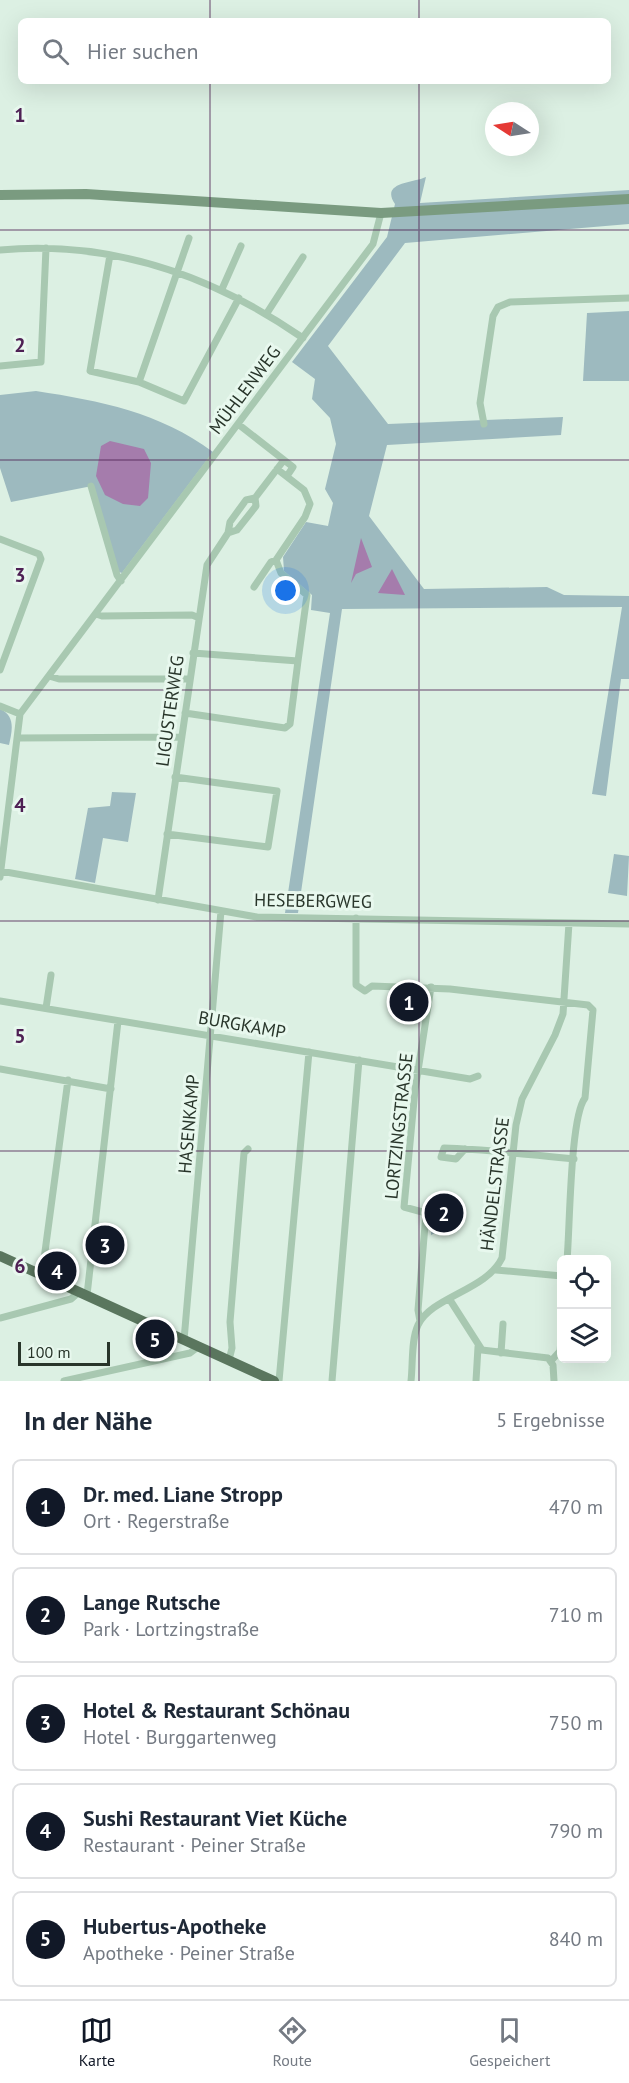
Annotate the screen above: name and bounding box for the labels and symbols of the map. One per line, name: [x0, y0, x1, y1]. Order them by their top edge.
text: 1: [14, 102, 26, 128]
north arrow: [485, 102, 539, 156]
text: 2: [14, 332, 26, 358]
street label: MÜHLENWEG: [204, 341, 285, 438]
text: 3: [14, 562, 26, 588]
your location: [271, 576, 300, 605]
street label: LIGUSTERWEG: [150, 654, 189, 768]
text: 4: [14, 792, 26, 818]
street label: HESEBERGWEG: [254, 888, 372, 913]
pin: 1: [390, 980, 428, 1024]
street label: BURGKAMP: [197, 1006, 288, 1044]
text: 5: [14, 1023, 26, 1049]
street label: LORTZINGSTRASSE: [379, 1052, 418, 1200]
street label: HASENKAMP: [173, 1074, 204, 1174]
street label: HÄNDELSTRASSE: [475, 1116, 514, 1252]
pin: 2: [424, 1190, 464, 1236]
pin: 3: [86, 1222, 124, 1268]
pin: 4: [38, 1248, 76, 1294]
text: 6: [14, 1253, 26, 1279]
pin: 5: [136, 1316, 174, 1362]
scale bar: [18, 1339, 110, 1366]

